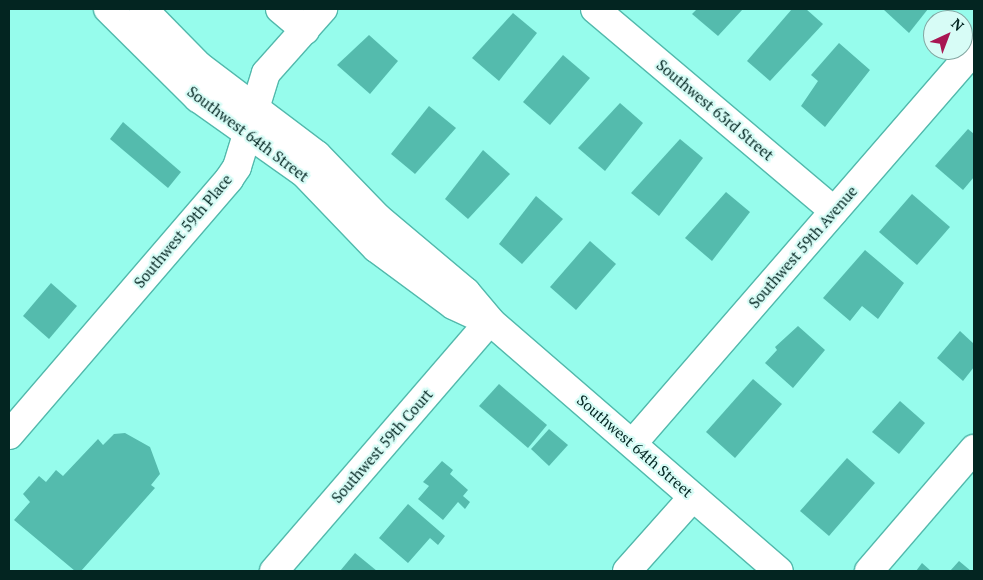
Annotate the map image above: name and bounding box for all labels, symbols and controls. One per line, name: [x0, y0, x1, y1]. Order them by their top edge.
north arrow: [923, 10, 973, 60]
text: N: [948, 14, 968, 35]
street label: Southwest 63rd Street: [653, 56, 777, 164]
street label: Southwest 64th Street: [184, 82, 312, 186]
street label: Southwest 59th Place: [130, 171, 236, 291]
street label: Southwest 59th Avenue: [745, 182, 861, 312]
street label: Southwest 59th Court: [328, 385, 436, 507]
street label: Southwest 64th Street: [573, 391, 697, 501]

